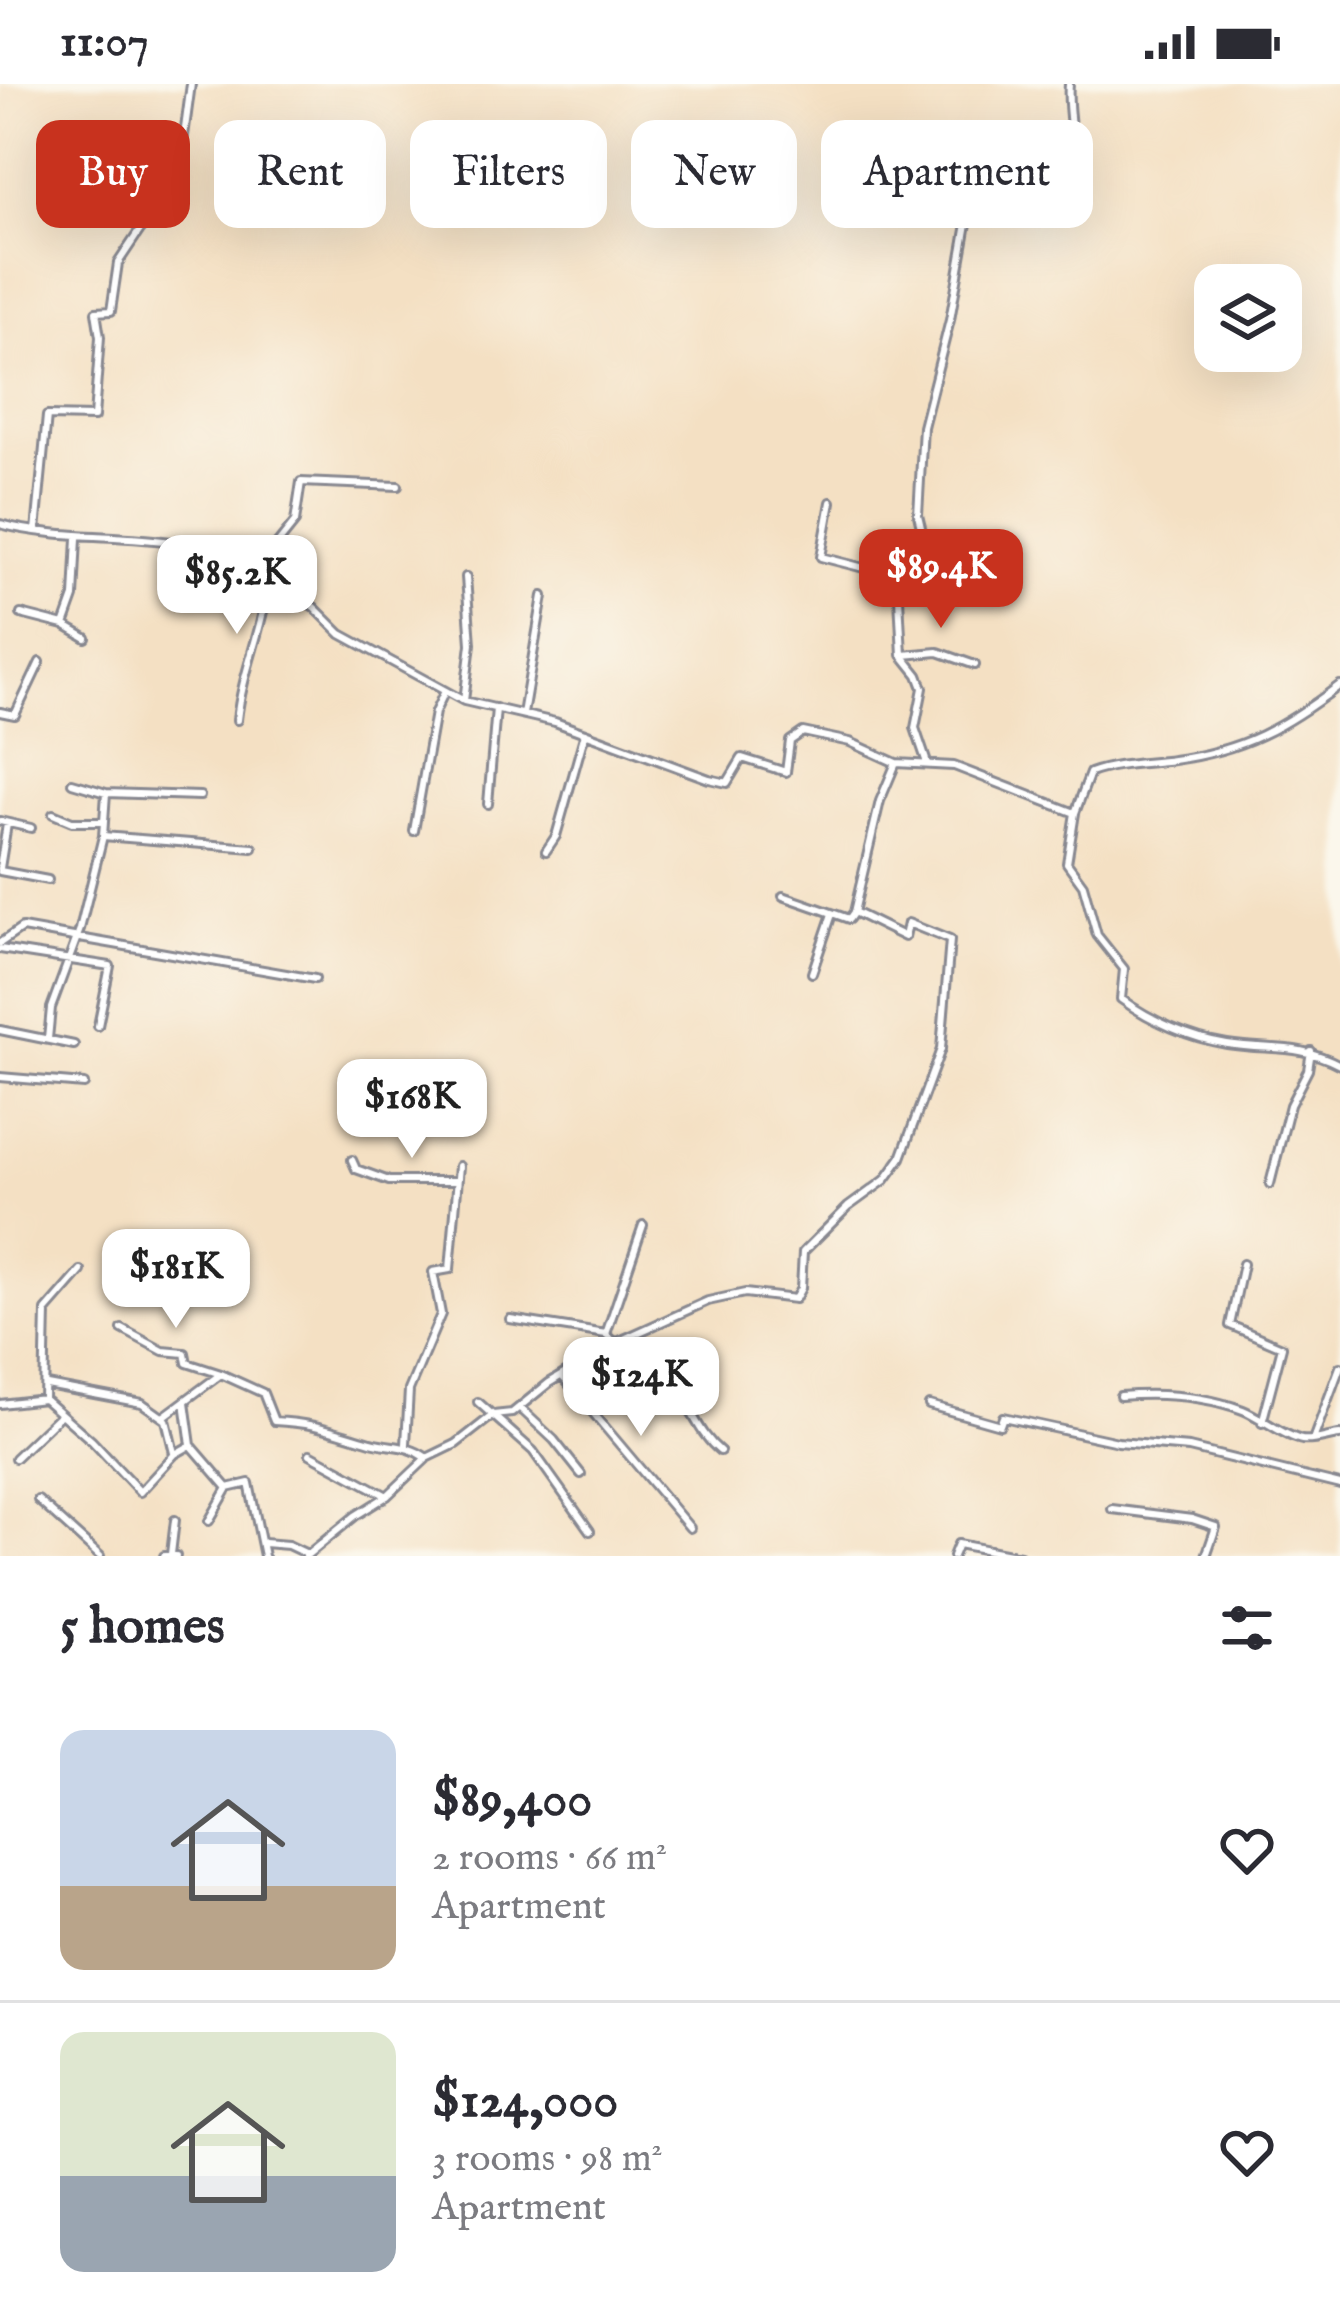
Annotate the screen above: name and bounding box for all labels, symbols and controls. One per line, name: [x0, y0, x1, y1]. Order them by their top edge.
text: 11:07: [60, 14, 149, 71]
chip: Buy: [36, 120, 190, 228]
chip: Rent: [214, 120, 386, 228]
chip: Filters: [410, 120, 607, 228]
chip: New: [631, 120, 797, 228]
chip: Apartment: [821, 120, 1093, 228]
map controls: [1194, 264, 1302, 372]
button: layers: [1194, 264, 1302, 372]
pin: $89.4K: [843, 529, 1039, 631]
pin: $85.2K: [139, 535, 335, 637]
text: $89.4K: [886, 543, 996, 592]
text: $85.2K: [184, 549, 290, 598]
pin: $168K: [328, 1059, 496, 1161]
text: $168K: [364, 1073, 460, 1122]
pin: $181K: [92, 1229, 260, 1331]
text: $181K: [129, 1243, 223, 1292]
pin: $124K: [557, 1337, 725, 1439]
text: $124K: [590, 1351, 692, 1400]
icon: filters: [1214, 1595, 1280, 1661]
text: 5 homes: [60, 1596, 225, 1661]
text: $89,400: [432, 1769, 592, 1834]
icon: home: [156, 1778, 300, 1922]
icon: heart: [1214, 1817, 1280, 1883]
text: 2 rooms · 66 m²: [432, 1834, 667, 1883]
text: Apartment: [432, 1883, 606, 1932]
text: $124,000: [432, 2070, 618, 2135]
icon: home: [156, 2080, 300, 2224]
icon: heart: [1214, 2119, 1280, 2185]
text: 3 rooms · 98 m²: [432, 2135, 663, 2184]
text: Apartment: [432, 2184, 606, 2233]

